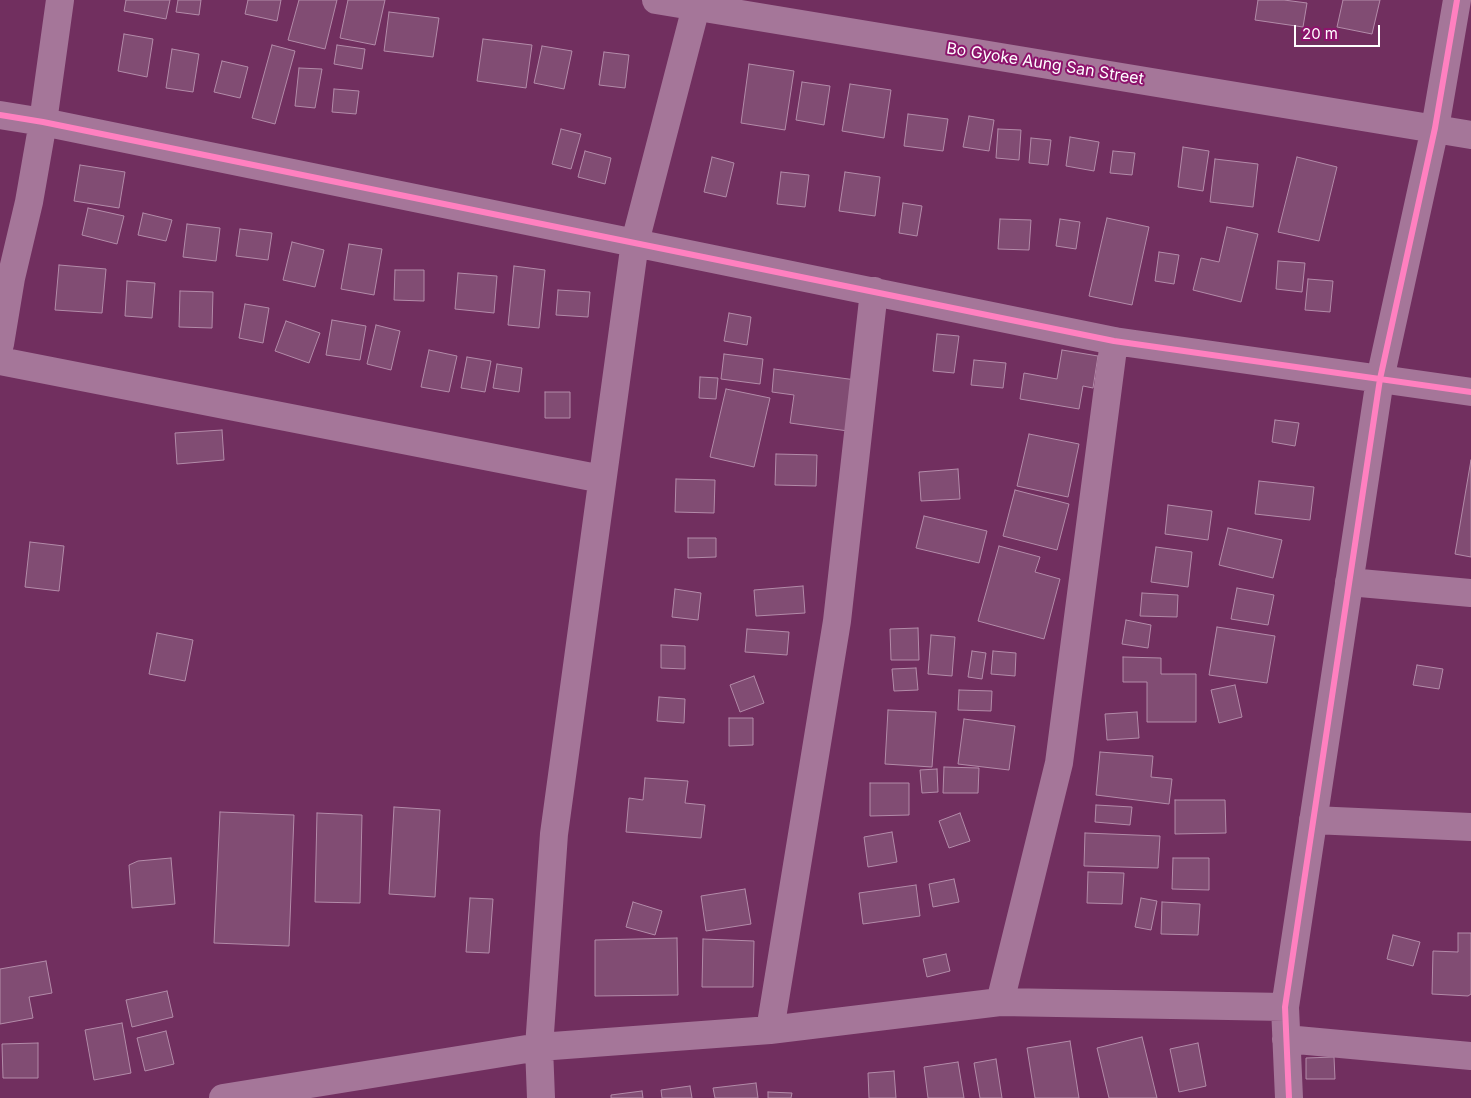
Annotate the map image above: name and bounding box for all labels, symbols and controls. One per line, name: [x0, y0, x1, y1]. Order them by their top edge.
scale bar: [1296, 15, 1382, 47]
text: 20 m: [1302, 24, 1338, 43]
street label: Bo Gyoke Aung San Street: [945, 39, 1145, 89]

